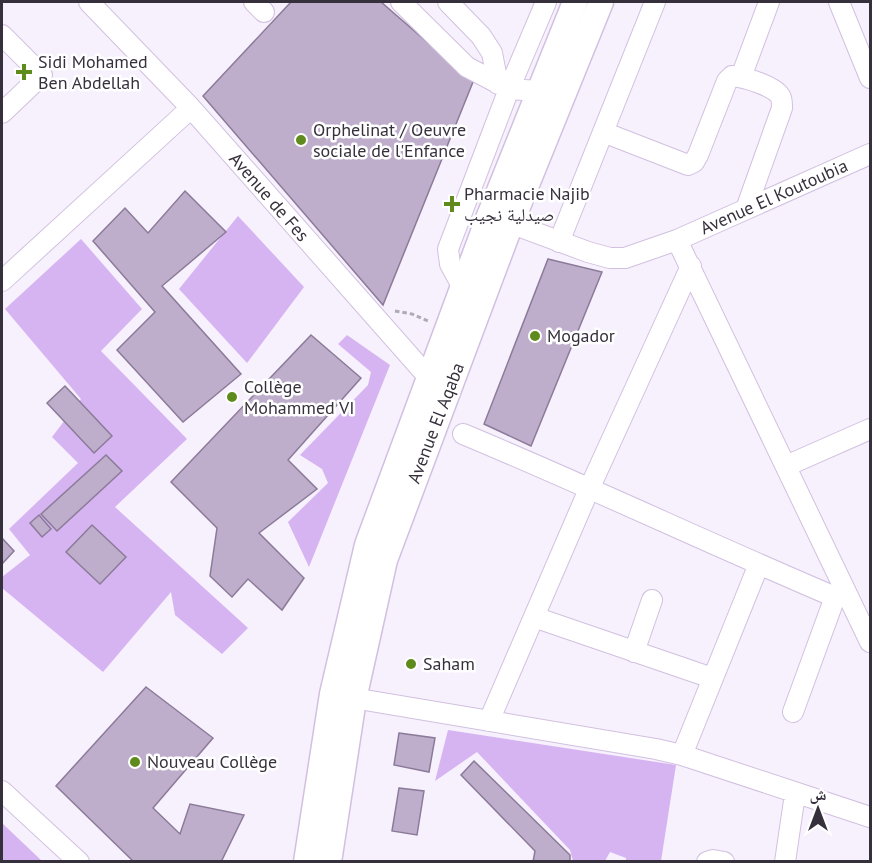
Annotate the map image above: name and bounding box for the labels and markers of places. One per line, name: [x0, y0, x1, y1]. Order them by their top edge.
place label: Sidi Mohamed Ben Abdellah: [38, 50, 148, 94]
marker: Sidi Mohamed Ben Abdellah: [15, 63, 33, 81]
place label: Orphelinat / Oeuvre sociale de l'Enfance: [313, 118, 466, 162]
marker: Orphelinat / Oeuvre sociale de l'Enfance: [294, 133, 308, 147]
place label: Pharmacie Najib صيدلية نجيب: [464, 182, 590, 226]
marker: Pharmacie Najib صيدلية نجيب: [445, 197, 459, 211]
place label: Mogador: [547, 324, 615, 347]
marker: Mogador: [528, 329, 542, 343]
place label: Collège Mohammed VI: [244, 375, 354, 419]
marker: Collège Mohammed VI: [225, 390, 239, 404]
place label: Saham: [423, 652, 475, 675]
marker: Saham: [404, 657, 418, 671]
place label: Nouveau Collège: [147, 750, 277, 773]
marker: Nouveau Collège: [128, 755, 142, 769]

